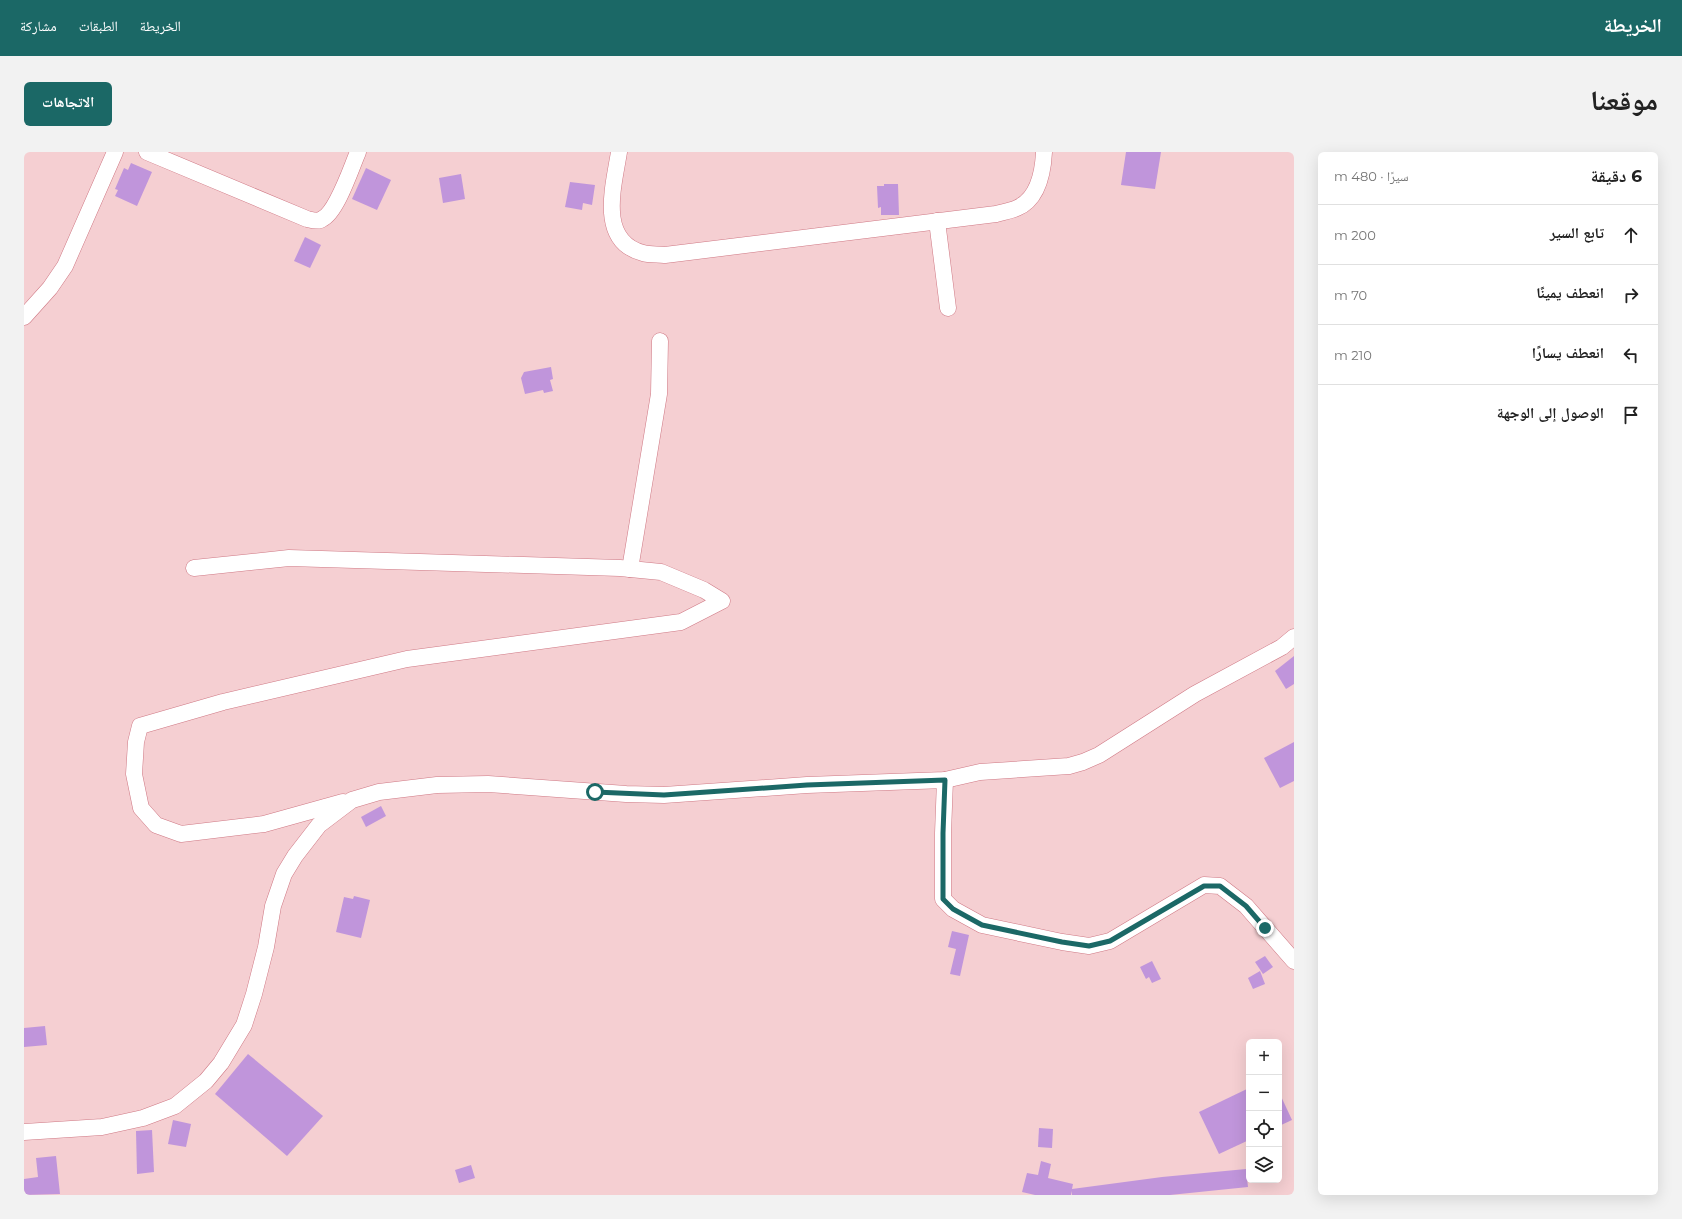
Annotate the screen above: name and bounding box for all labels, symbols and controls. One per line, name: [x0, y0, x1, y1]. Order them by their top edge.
text: الخريطة: [1604, 14, 1662, 37]
text: مشاركة: [20, 17, 57, 35]
text: الطبقات: [79, 17, 118, 35]
text: الخريطة: [140, 17, 181, 35]
button: الاتجاهات: [24, 82, 112, 126]
text: موقعنا: [1590, 83, 1658, 117]
text: 6 دقيقة: [1591, 166, 1642, 186]
text: سيرًا · 480 m: [1334, 168, 1409, 184]
text: تابع السير: [1550, 223, 1604, 242]
icon: ahead: [1620, 224, 1642, 246]
text: 200 m: [1334, 227, 1376, 243]
text: انعطف يمينًا: [1536, 283, 1604, 302]
icon: right: [1620, 284, 1642, 306]
text: 70 m: [1334, 287, 1367, 303]
text: انعطف يسارًا: [1532, 343, 1604, 362]
icon: left: [1620, 344, 1642, 366]
text: 210 m: [1334, 347, 1372, 363]
text: الوصول إلى الوجهة: [1497, 403, 1604, 422]
icon: arrive: [1620, 404, 1642, 426]
route start: [586, 783, 604, 801]
route end: [1256, 919, 1274, 937]
map controls: [1246, 1039, 1282, 1183]
button: +: [1246, 1039, 1282, 1075]
button: −: [1246, 1075, 1282, 1111]
button: locate: [1246, 1111, 1282, 1147]
button: layers: [1246, 1147, 1282, 1183]

